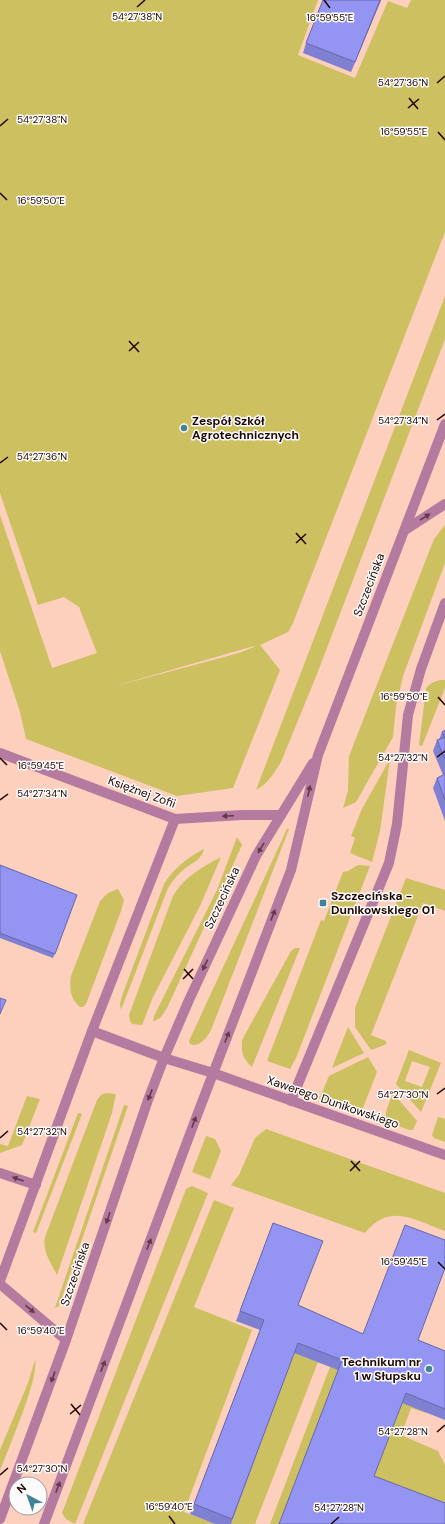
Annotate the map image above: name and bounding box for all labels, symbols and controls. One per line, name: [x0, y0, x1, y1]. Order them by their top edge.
text: 54°27'38"N: [112, 10, 162, 23]
text: 16°59'55"E: [307, 11, 354, 24]
text: 54°27'36"N: [378, 76, 428, 89]
text: 54°27'38"N: [17, 113, 67, 126]
text: 16°59'55"E: [381, 125, 428, 138]
text: 16°59'50"E: [17, 194, 65, 207]
place label: Zespół Szkół Agrotechnicznych: [192, 413, 299, 443]
text: 54°27'34"N: [378, 414, 428, 427]
marker: Zespół Szkół Agrotechnicznych: [179, 423, 189, 433]
text: 54°27'36"N: [17, 450, 67, 463]
one-way arrow: [420, 513, 430, 521]
street label: Szczecińska: [350, 551, 388, 619]
text: 16°59'50"E: [380, 690, 428, 703]
text: 54°27'32"N: [378, 751, 428, 764]
text: 16°59'45"E: [18, 759, 65, 772]
street label: Księżnej Zofii: [106, 772, 178, 812]
one-way arrow: [307, 785, 313, 797]
text: 54°27'34"N: [17, 787, 67, 800]
one-way arrow: [222, 812, 234, 819]
one-way arrow: [257, 842, 264, 854]
street label: Szczecińska: [201, 864, 243, 932]
place label: Szczecińska - Dunikowskiego 01: [331, 888, 435, 918]
marker: Szczecińska - Dunikowskiego 01: [318, 898, 328, 908]
one-way arrow: [271, 909, 277, 921]
one-way arrow: [202, 960, 208, 971]
one-way arrow: [224, 1030, 230, 1042]
street label: Xawerego Dunikowskiego: [265, 1072, 401, 1132]
text: 54°27'30"N: [378, 1088, 429, 1101]
one-way arrow: [147, 1089, 153, 1101]
one-way arrow: [192, 1116, 198, 1128]
text: 54°27'32"N: [17, 1125, 67, 1138]
one-way arrow: [11, 1176, 23, 1182]
one-way arrow: [105, 1212, 111, 1224]
one-way arrow: [146, 1238, 152, 1250]
street label: Szczecińska: [57, 1240, 93, 1308]
text: 16°59'45"E: [381, 1255, 428, 1268]
one-way arrow: [24, 1304, 35, 1313]
text: 16°59'40"E: [17, 1324, 65, 1337]
place label: Technikum nr 1 w Słupsku: [342, 1354, 421, 1384]
one-way arrow: [101, 1359, 107, 1371]
marker: Technikum nr 1 w Słupsku: [424, 1364, 434, 1374]
one-way arrow: [49, 1371, 55, 1383]
text: 54°27'28"N: [378, 1425, 428, 1438]
text: 54°27'30"N: [17, 1462, 68, 1475]
north arrow: [8, 1476, 48, 1516]
text: N: [14, 1481, 29, 1496]
one-way arrow: [55, 1481, 61, 1493]
text: 16°59'40"E: [145, 1500, 193, 1513]
text: 54°27'28"N: [314, 1501, 364, 1514]

